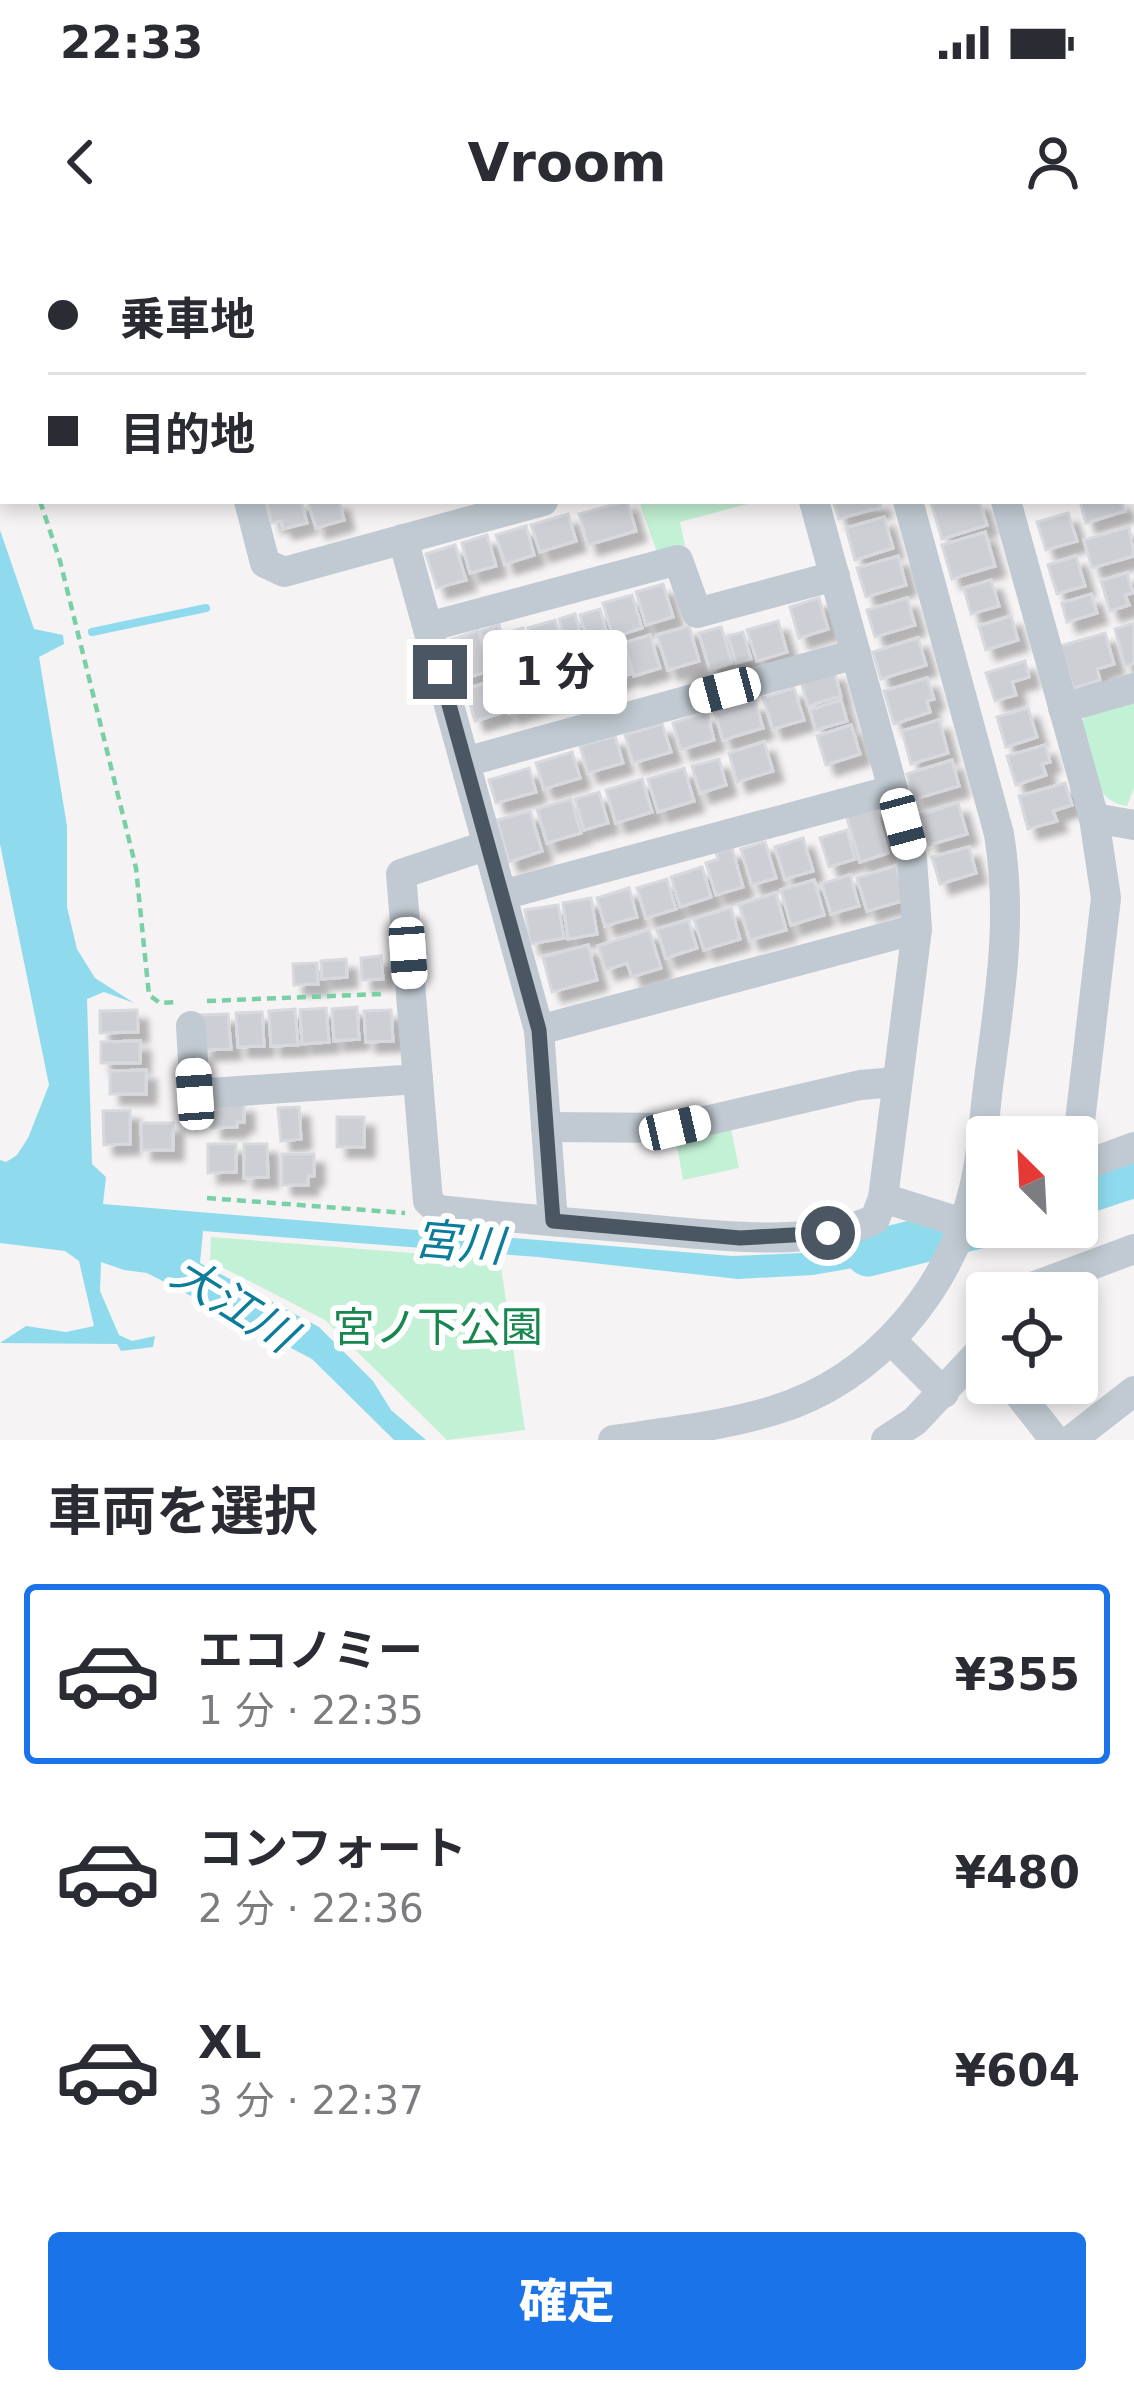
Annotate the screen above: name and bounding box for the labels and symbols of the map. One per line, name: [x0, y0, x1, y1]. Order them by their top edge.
callout: 1 分: [482, 630, 626, 714]
route end: [413, 645, 467, 699]
car: [686, 663, 764, 717]
car: [876, 785, 930, 863]
car: [388, 916, 428, 990]
car: [175, 1057, 215, 1131]
car: [636, 1102, 714, 1154]
north arrow: [966, 1116, 1098, 1248]
route start: [801, 1206, 855, 1260]
water label: 宮川: [412, 1212, 510, 1273]
water label: 大江川: [162, 1246, 308, 1365]
park label: 宮ノ下公園: [333, 1303, 543, 1352]

